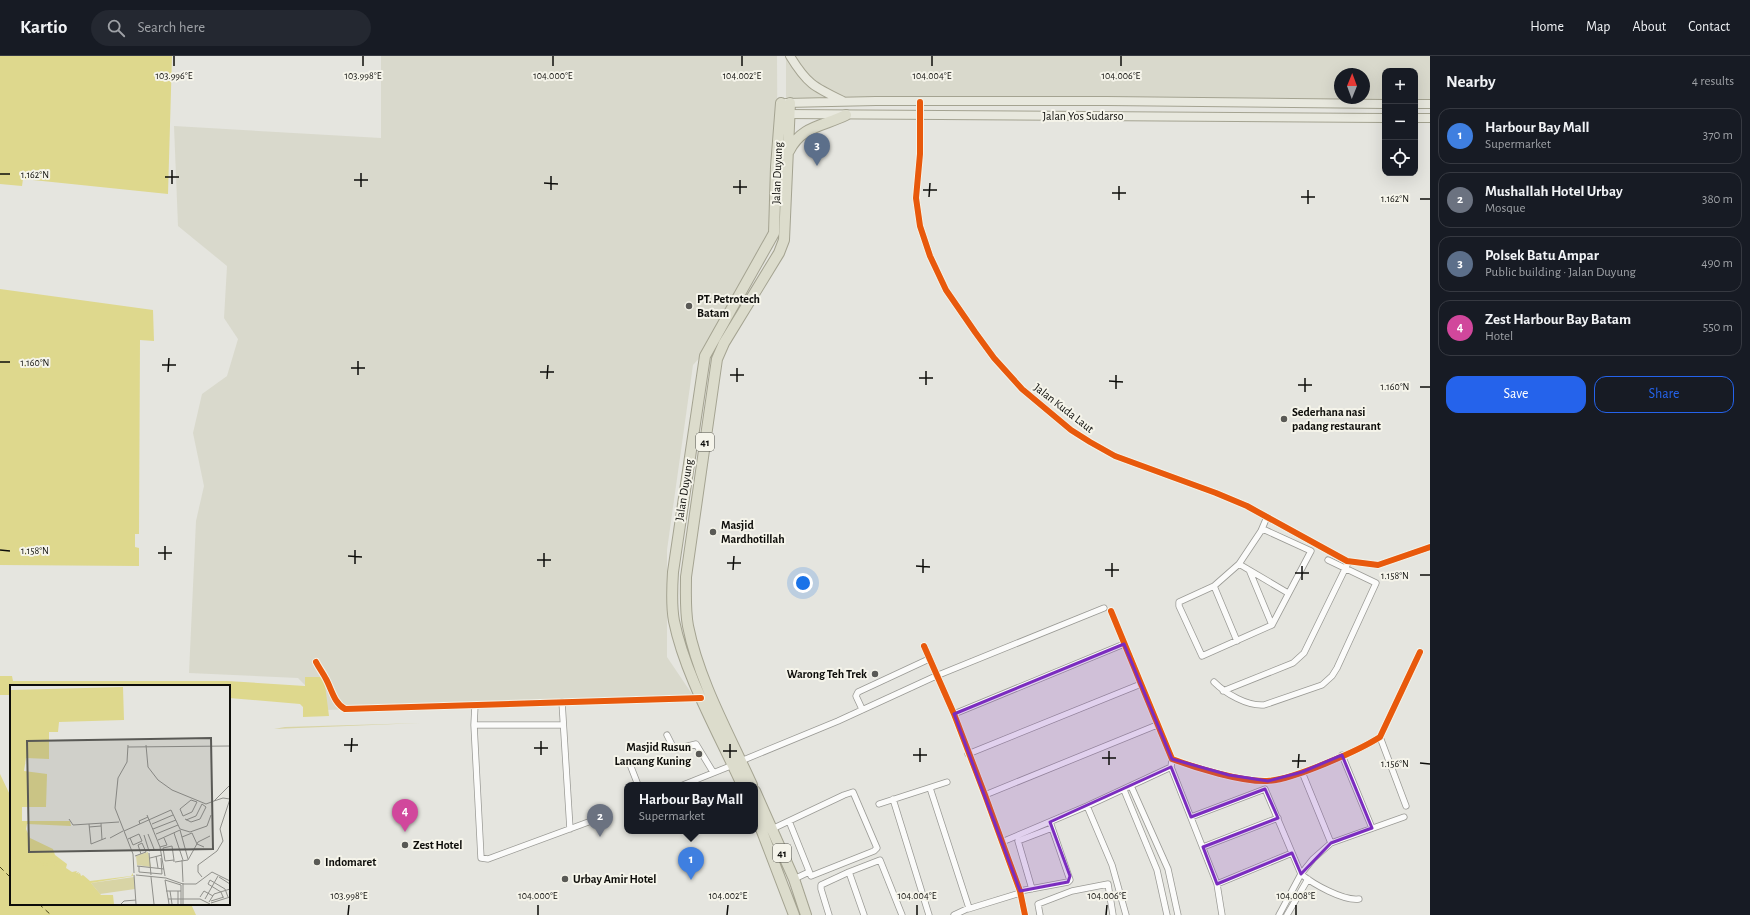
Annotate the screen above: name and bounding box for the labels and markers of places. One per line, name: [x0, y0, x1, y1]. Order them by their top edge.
pin: 3: [804, 133, 830, 166]
place label: PT. Petrotech Batam: [697, 293, 760, 319]
marker: PT. Petrotech Batam: [684, 301, 694, 311]
place label: Sederhana nasi padang restaurant: [1292, 406, 1381, 432]
marker: Sederhana nasi padang restaurant: [1279, 414, 1289, 424]
place label: Masjid Mardhotillah: [721, 519, 785, 545]
marker: Masjid Mardhotillah: [708, 527, 718, 537]
place label: Warong Teh Trek: [787, 668, 867, 680]
marker: Warong Teh Trek: [870, 669, 880, 679]
place label: Masjid Rusun Lancang Kuning: [615, 741, 692, 767]
marker: Masjid Rusun Lancang Kuning: [694, 749, 704, 759]
pin: 4: [392, 799, 418, 832]
pin: 2: [587, 804, 613, 837]
place label: Zest Hotel: [413, 839, 462, 851]
marker: Zest Hotel: [400, 840, 410, 850]
pin: 1: [678, 847, 704, 880]
place label: Indomaret: [325, 856, 376, 868]
marker: Indomaret: [312, 857, 322, 867]
place label: Urbay Amir Hotel: [573, 873, 656, 886]
marker: Urbay Amir Hotel: [560, 874, 570, 884]

